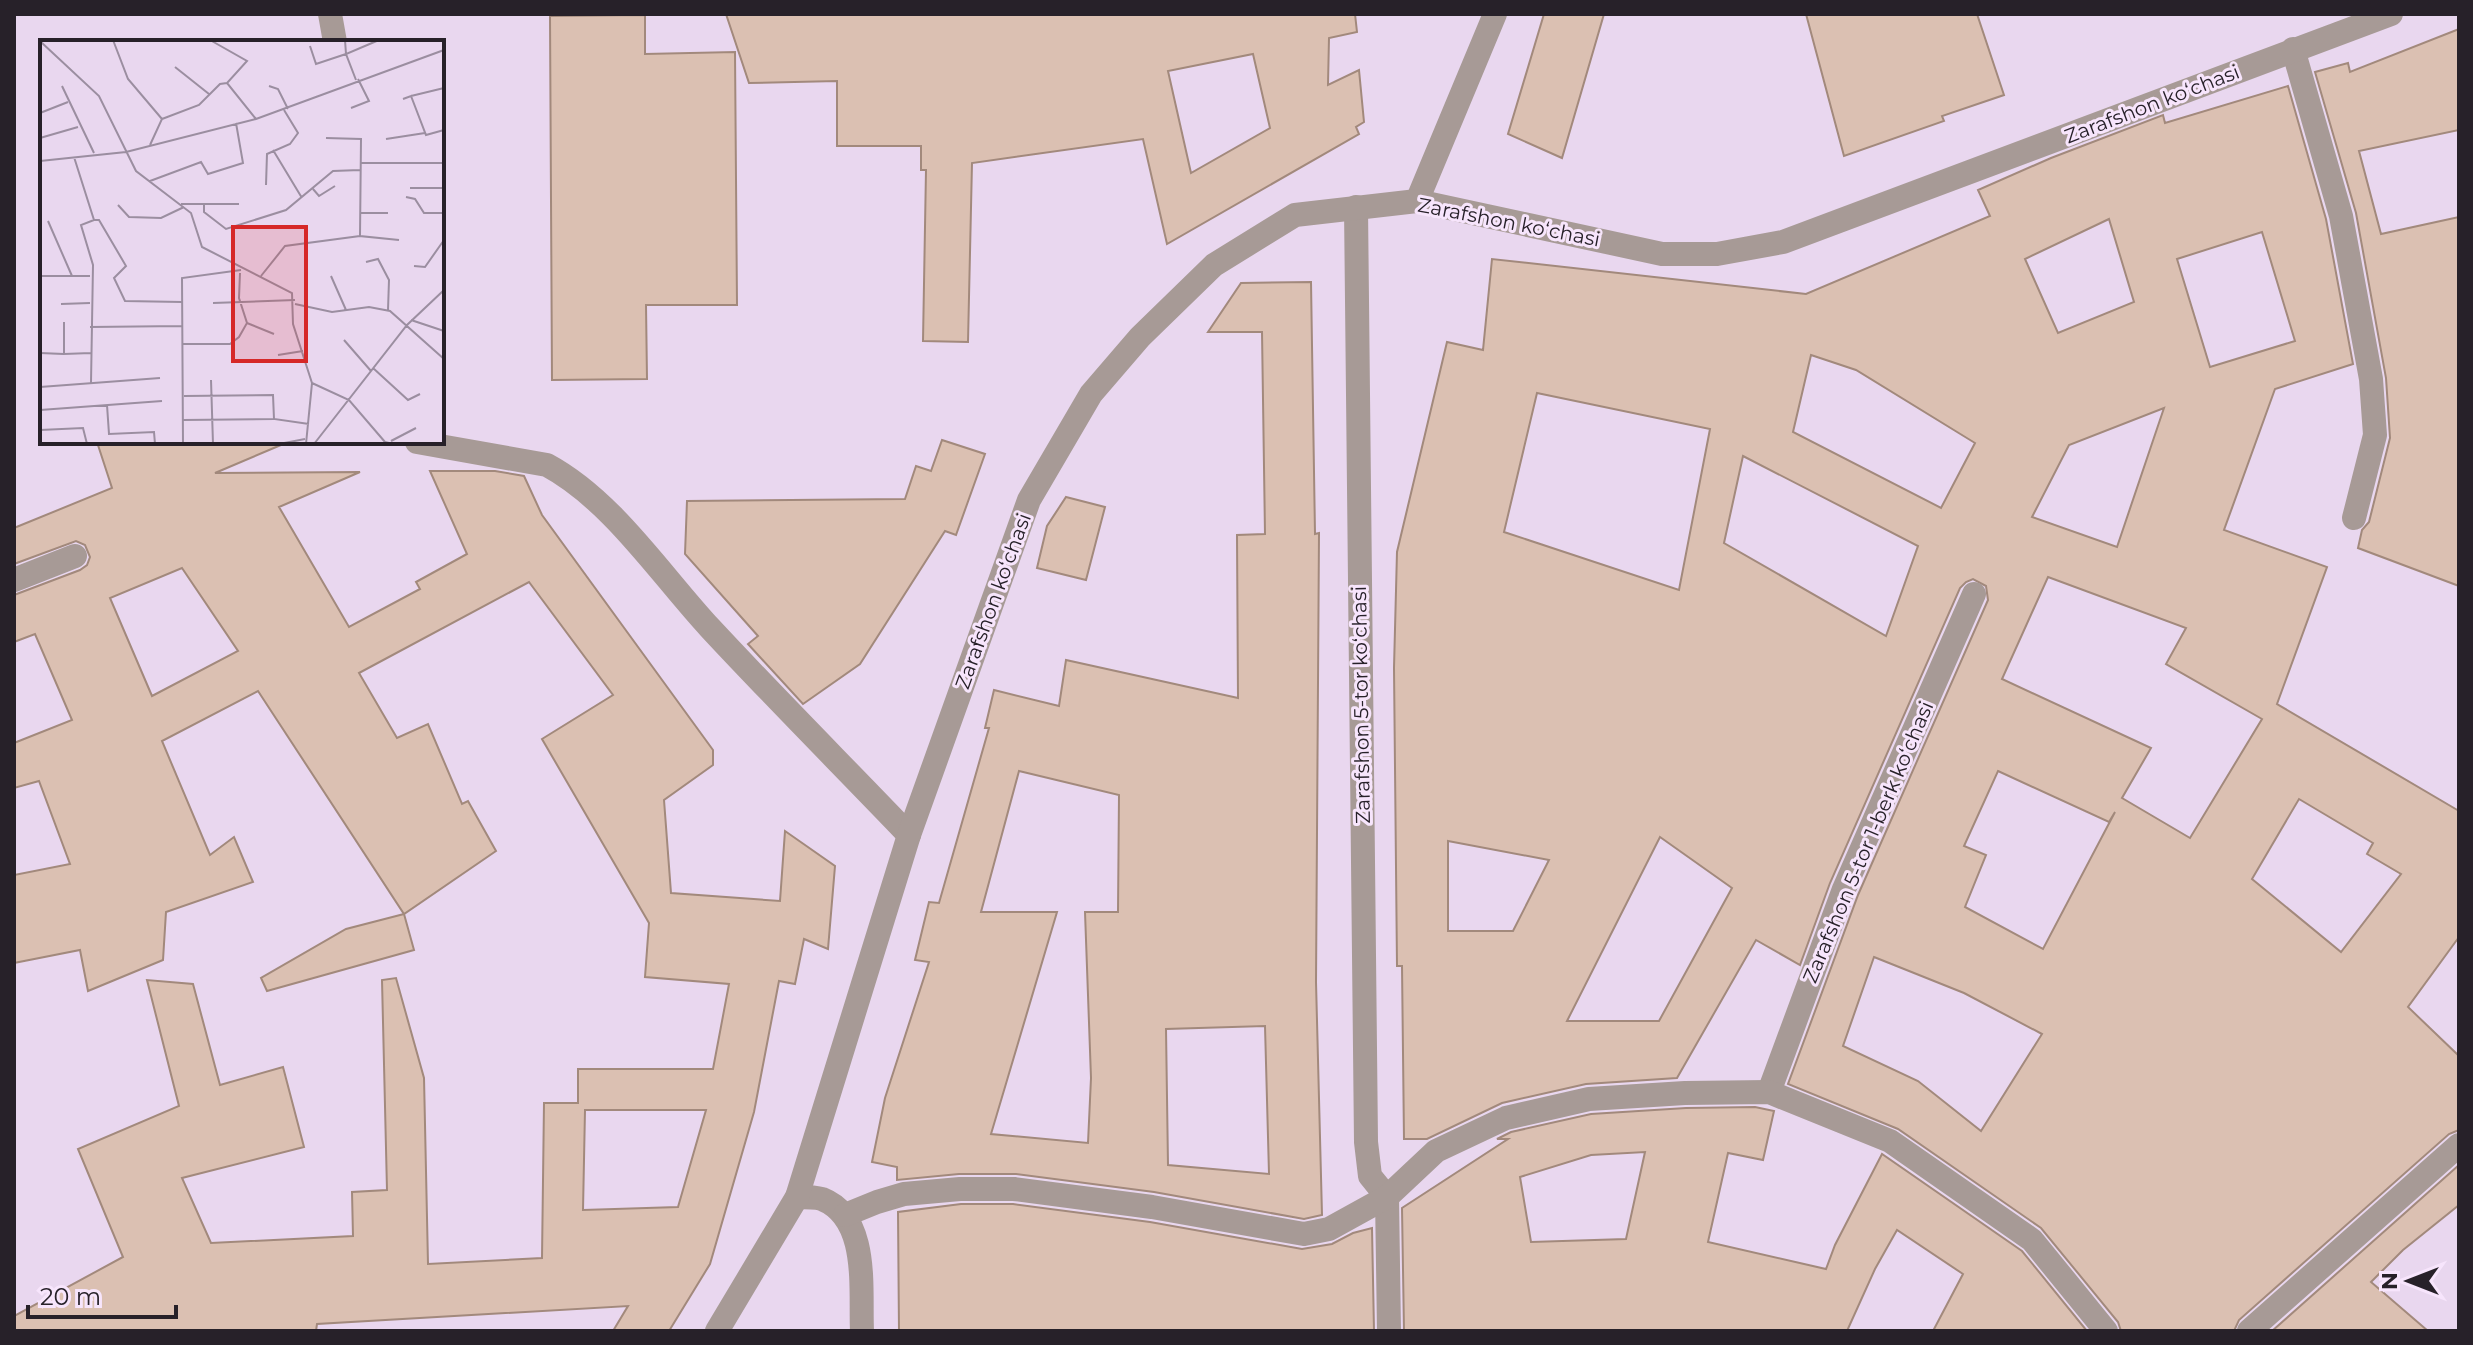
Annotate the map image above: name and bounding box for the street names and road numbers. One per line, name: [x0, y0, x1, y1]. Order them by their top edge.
street label: Zarafshon koʻchasi: [2061, 60, 2243, 148]
street label: Zarafshon koʻchasi: [1416, 193, 1602, 251]
street label: Zarafshon koʻchasi: [950, 510, 1036, 692]
street label: Zarafshon 5-tor koʻchasi: [1347, 586, 1375, 824]
street label: Zarafshon 5-tor 1-berk koʻchasi: [1798, 698, 1938, 986]

